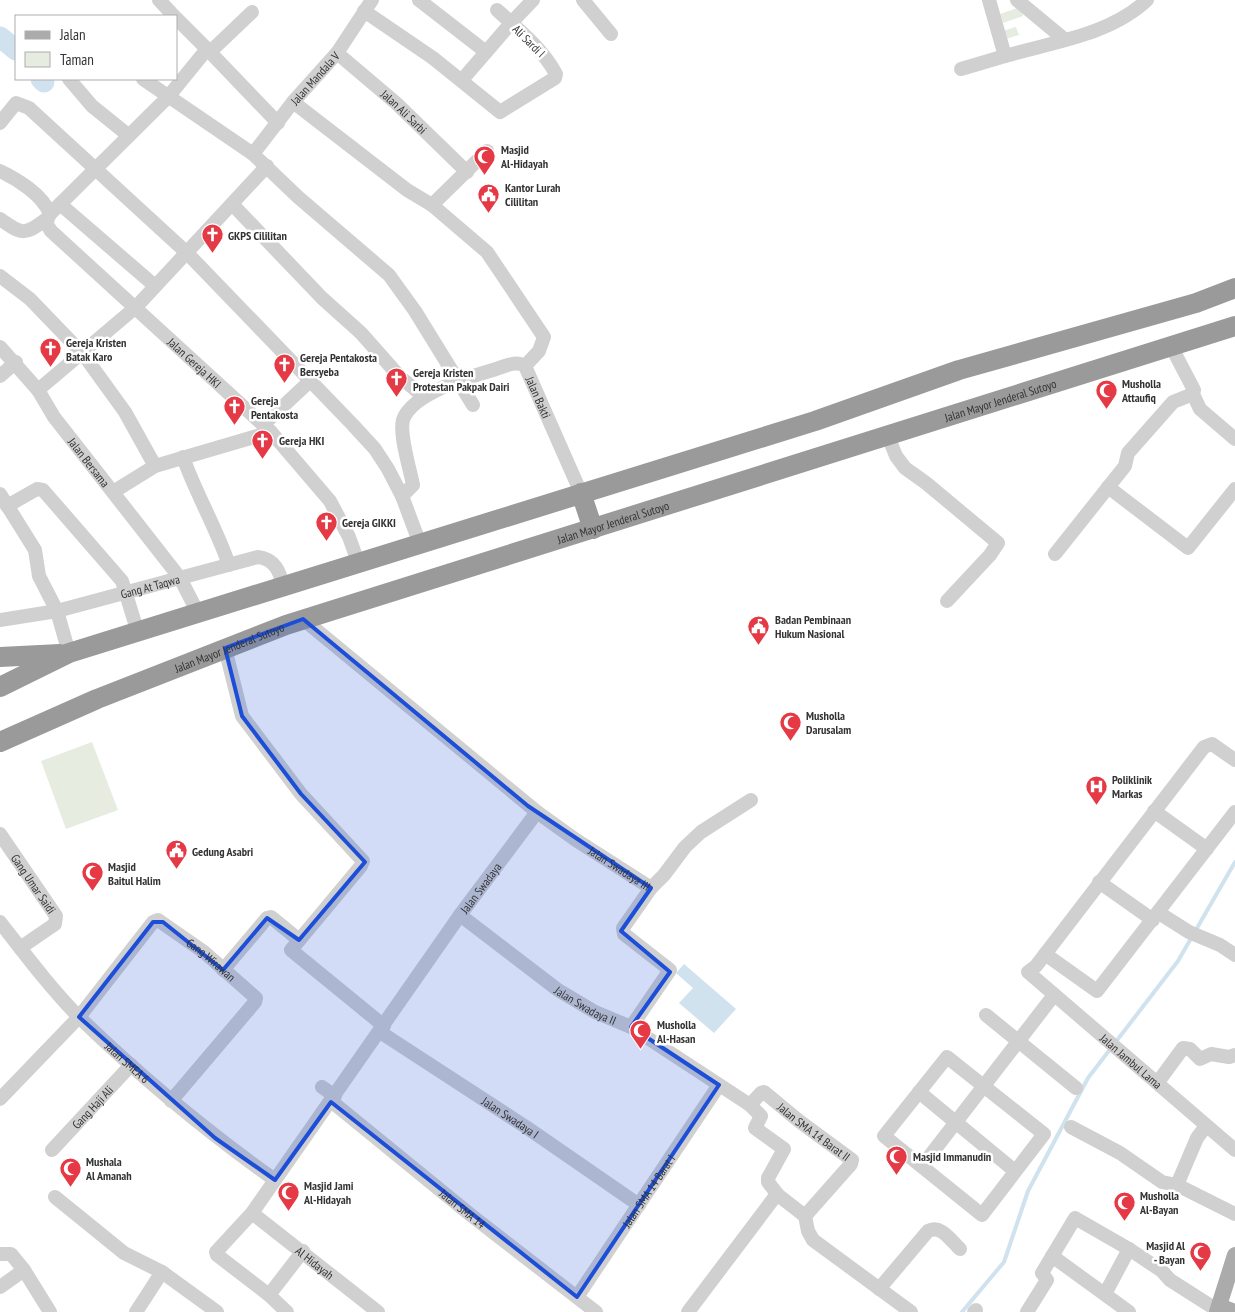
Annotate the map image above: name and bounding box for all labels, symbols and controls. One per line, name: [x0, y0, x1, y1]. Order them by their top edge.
legend: [15, 15, 178, 80]
street label: Ali Sardi I: [510, 22, 548, 60]
text: Jalan: [59, 25, 86, 44]
street label: Jalan Mandala V: [286, 48, 343, 108]
text: Taman: [60, 50, 94, 69]
street label: Jalan Ali Sarbi: [377, 86, 430, 137]
place label: Masjid Al-Hidayah: [500, 142, 548, 171]
mosque icon: Masjid Al-Hidayah: [473, 144, 497, 175]
place label: Kantor Lurah Cililitan: [505, 180, 561, 209]
public building icon: Kantor Lurah Cililitan: [477, 182, 501, 213]
church icon: GKPS Cililitan: [200, 223, 224, 254]
place label: GKPS Cililitan: [228, 228, 287, 243]
street label: Jalan Gereja HKI: [164, 333, 225, 391]
place label: Gereja Kristen Batak Karo: [66, 335, 126, 364]
church icon: Gereja Kristen Batak Karo: [38, 337, 62, 368]
place label: Gereja Pentakosta Bersyeba: [300, 350, 377, 379]
church icon: Gereja Pentakosta Bersyeba: [272, 352, 296, 383]
place label: Gereja Kristen Protestan Pakpak Dairi: [413, 365, 510, 394]
church icon: Gereja Kristen Protestan Pakpak Dairi: [385, 367, 409, 398]
street label: Jalan Bakti: [523, 373, 554, 420]
street label: Jalan Mayor Jenderal Sutoyo: [942, 375, 1058, 425]
place label: Musholla Attaufiq: [1121, 376, 1161, 405]
mosque icon: Musholla Attaufiq: [1094, 378, 1118, 409]
place label: Gereja Pentakosta: [251, 393, 298, 422]
church icon: Gereja Pentakosta: [223, 395, 247, 426]
church icon: Gereja HKI: [251, 428, 275, 459]
place label: Gereja HKI: [279, 433, 325, 448]
street label: Jalan Bersama: [65, 434, 113, 490]
street label: Jalan Mayor Jenderal Sutoyo: [554, 497, 671, 547]
church icon: Gereja GIKKI: [314, 510, 338, 541]
place label: Gereja GIKKI: [342, 515, 396, 530]
street label: Gang At Taqwa: [119, 571, 181, 601]
place label: Badan Pembinaan Hukum Nasional: [775, 612, 851, 641]
public building icon: Badan Pembinaan Hukum Nasional: [747, 614, 771, 645]
street label: Jalan Mayor Jenderal Sutoyo: [171, 619, 286, 676]
place label: Musholla Darusalam: [806, 708, 851, 737]
mosque icon: Musholla Darusalam: [778, 710, 802, 741]
place label: Poliklinik Markas: [1112, 772, 1152, 801]
hospital icon: Poliklinik Markas: [1084, 774, 1108, 805]
public building icon: Gedung Asabri: [164, 839, 188, 870]
street label: Jalan Swadaya III: [585, 842, 654, 893]
place label: Gedung Asabri: [192, 844, 254, 859]
street label: Gang Umar Saidi: [8, 851, 59, 916]
place label: Masjid Baitul Halim: [108, 859, 161, 888]
street label: Jalan Swadaya: [456, 859, 504, 917]
mosque icon: Masjid Baitul Halim: [80, 861, 104, 892]
street label: Gang Wirawan: [184, 935, 239, 984]
street label: Jalan Swadaya II: [551, 982, 619, 1028]
place label: Musholla Al-Hasan: [656, 1017, 696, 1046]
mosque icon: Musholla Al-Hasan: [629, 1019, 653, 1050]
street label: Jalan Jambul Lama: [1097, 1030, 1166, 1092]
street label: Jalan SMEA 6: [102, 1038, 153, 1086]
street label: Gang Haji Ali: [68, 1082, 116, 1131]
street label: Jalan Swadaya I: [479, 1093, 542, 1141]
street label: Jalan SMA 14 Barat II: [774, 1098, 853, 1164]
mosque icon: Masjid Immanudin: [885, 1144, 909, 1175]
place label: Masjid Immanudin: [913, 1149, 991, 1164]
street label: Jalan SMA 14 Barat I: [618, 1151, 678, 1231]
place label: Mushala Al Amanah: [85, 1154, 132, 1183]
mosque icon: Mushala Al Amanah: [58, 1156, 82, 1187]
place label: Masjid Jami Al-Hidayah: [303, 1178, 354, 1207]
mosque icon: Masjid Jami Al-Hidayah: [276, 1180, 300, 1211]
street label: Jalan SMA 14: [436, 1185, 489, 1232]
place label: Musholla Al-Bayan: [1139, 1188, 1179, 1217]
mosque icon: Musholla Al-Bayan: [1112, 1190, 1136, 1221]
place label: Masjid Al - Bayan: [1146, 1238, 1185, 1267]
mosque icon: Masjid Al - Bayan: [1189, 1240, 1213, 1271]
street label: Al Hidayah: [293, 1243, 337, 1282]

